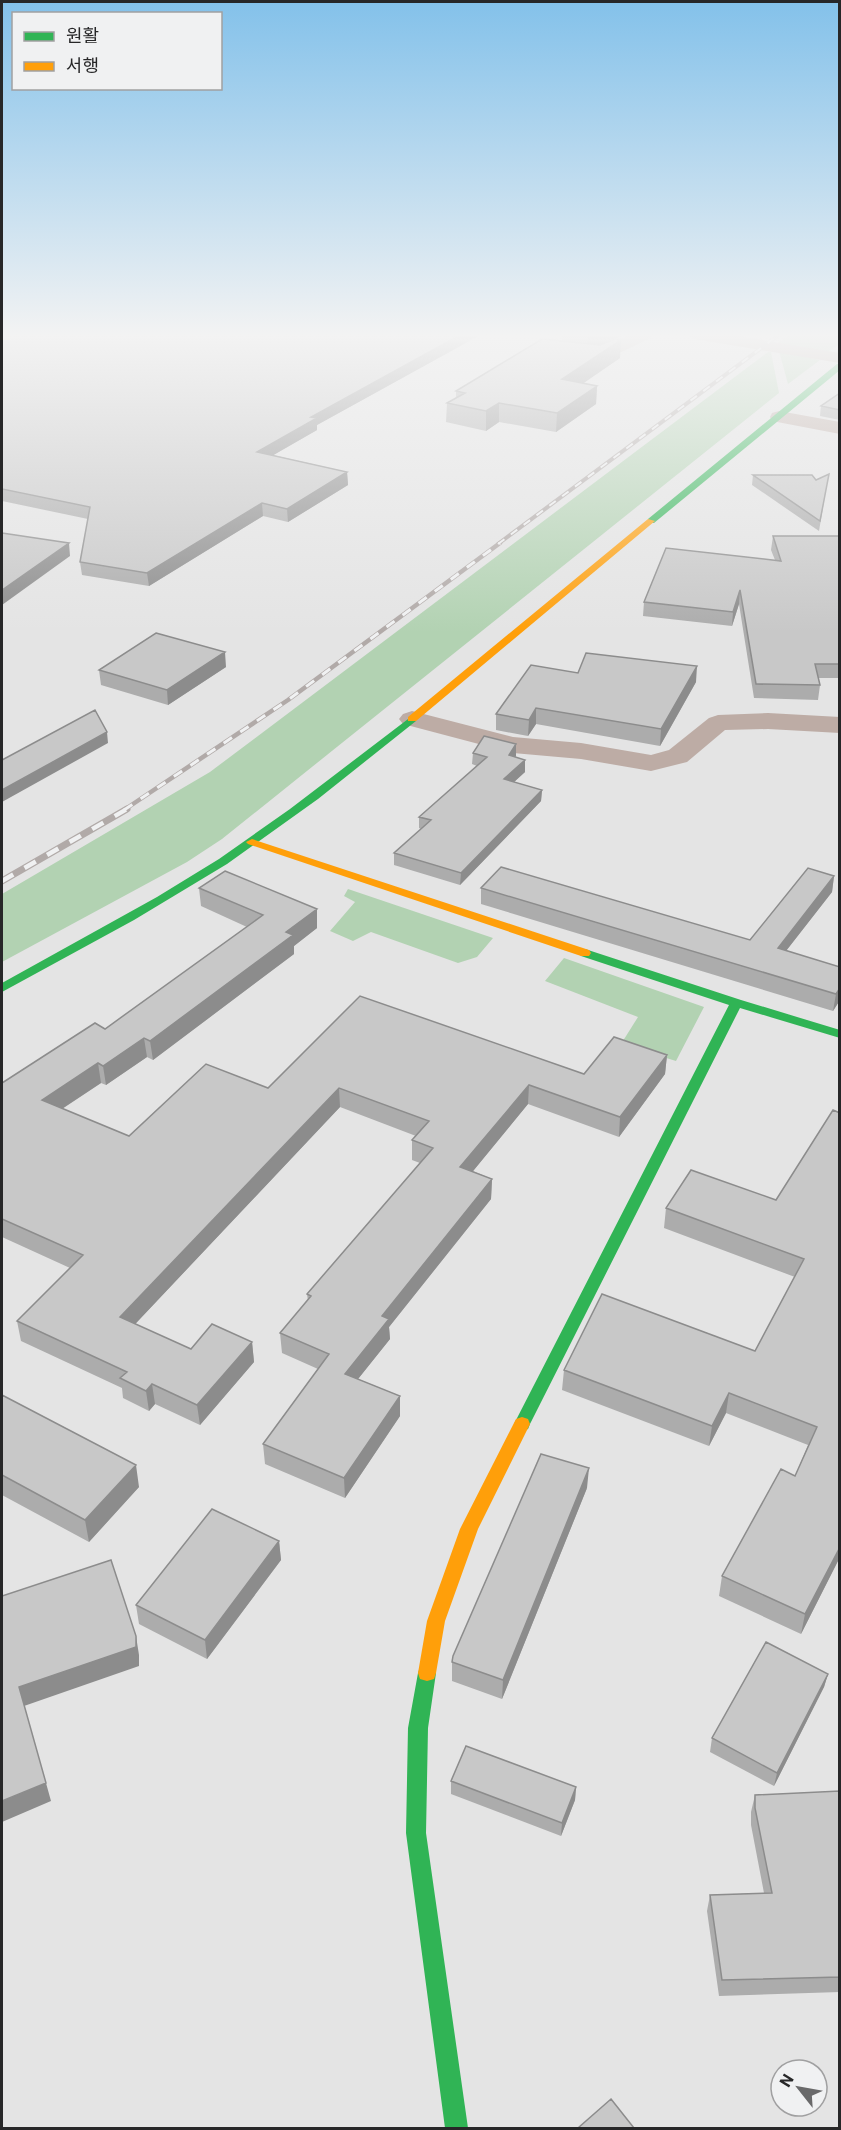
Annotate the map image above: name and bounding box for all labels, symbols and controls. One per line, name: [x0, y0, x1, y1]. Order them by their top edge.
legend: [12, 12, 222, 90]
text: 원활: [66, 25, 99, 46]
text: 서행: [66, 55, 99, 76]
north arrow: [769, 2058, 829, 2118]
text: N: [776, 2071, 798, 2090]

